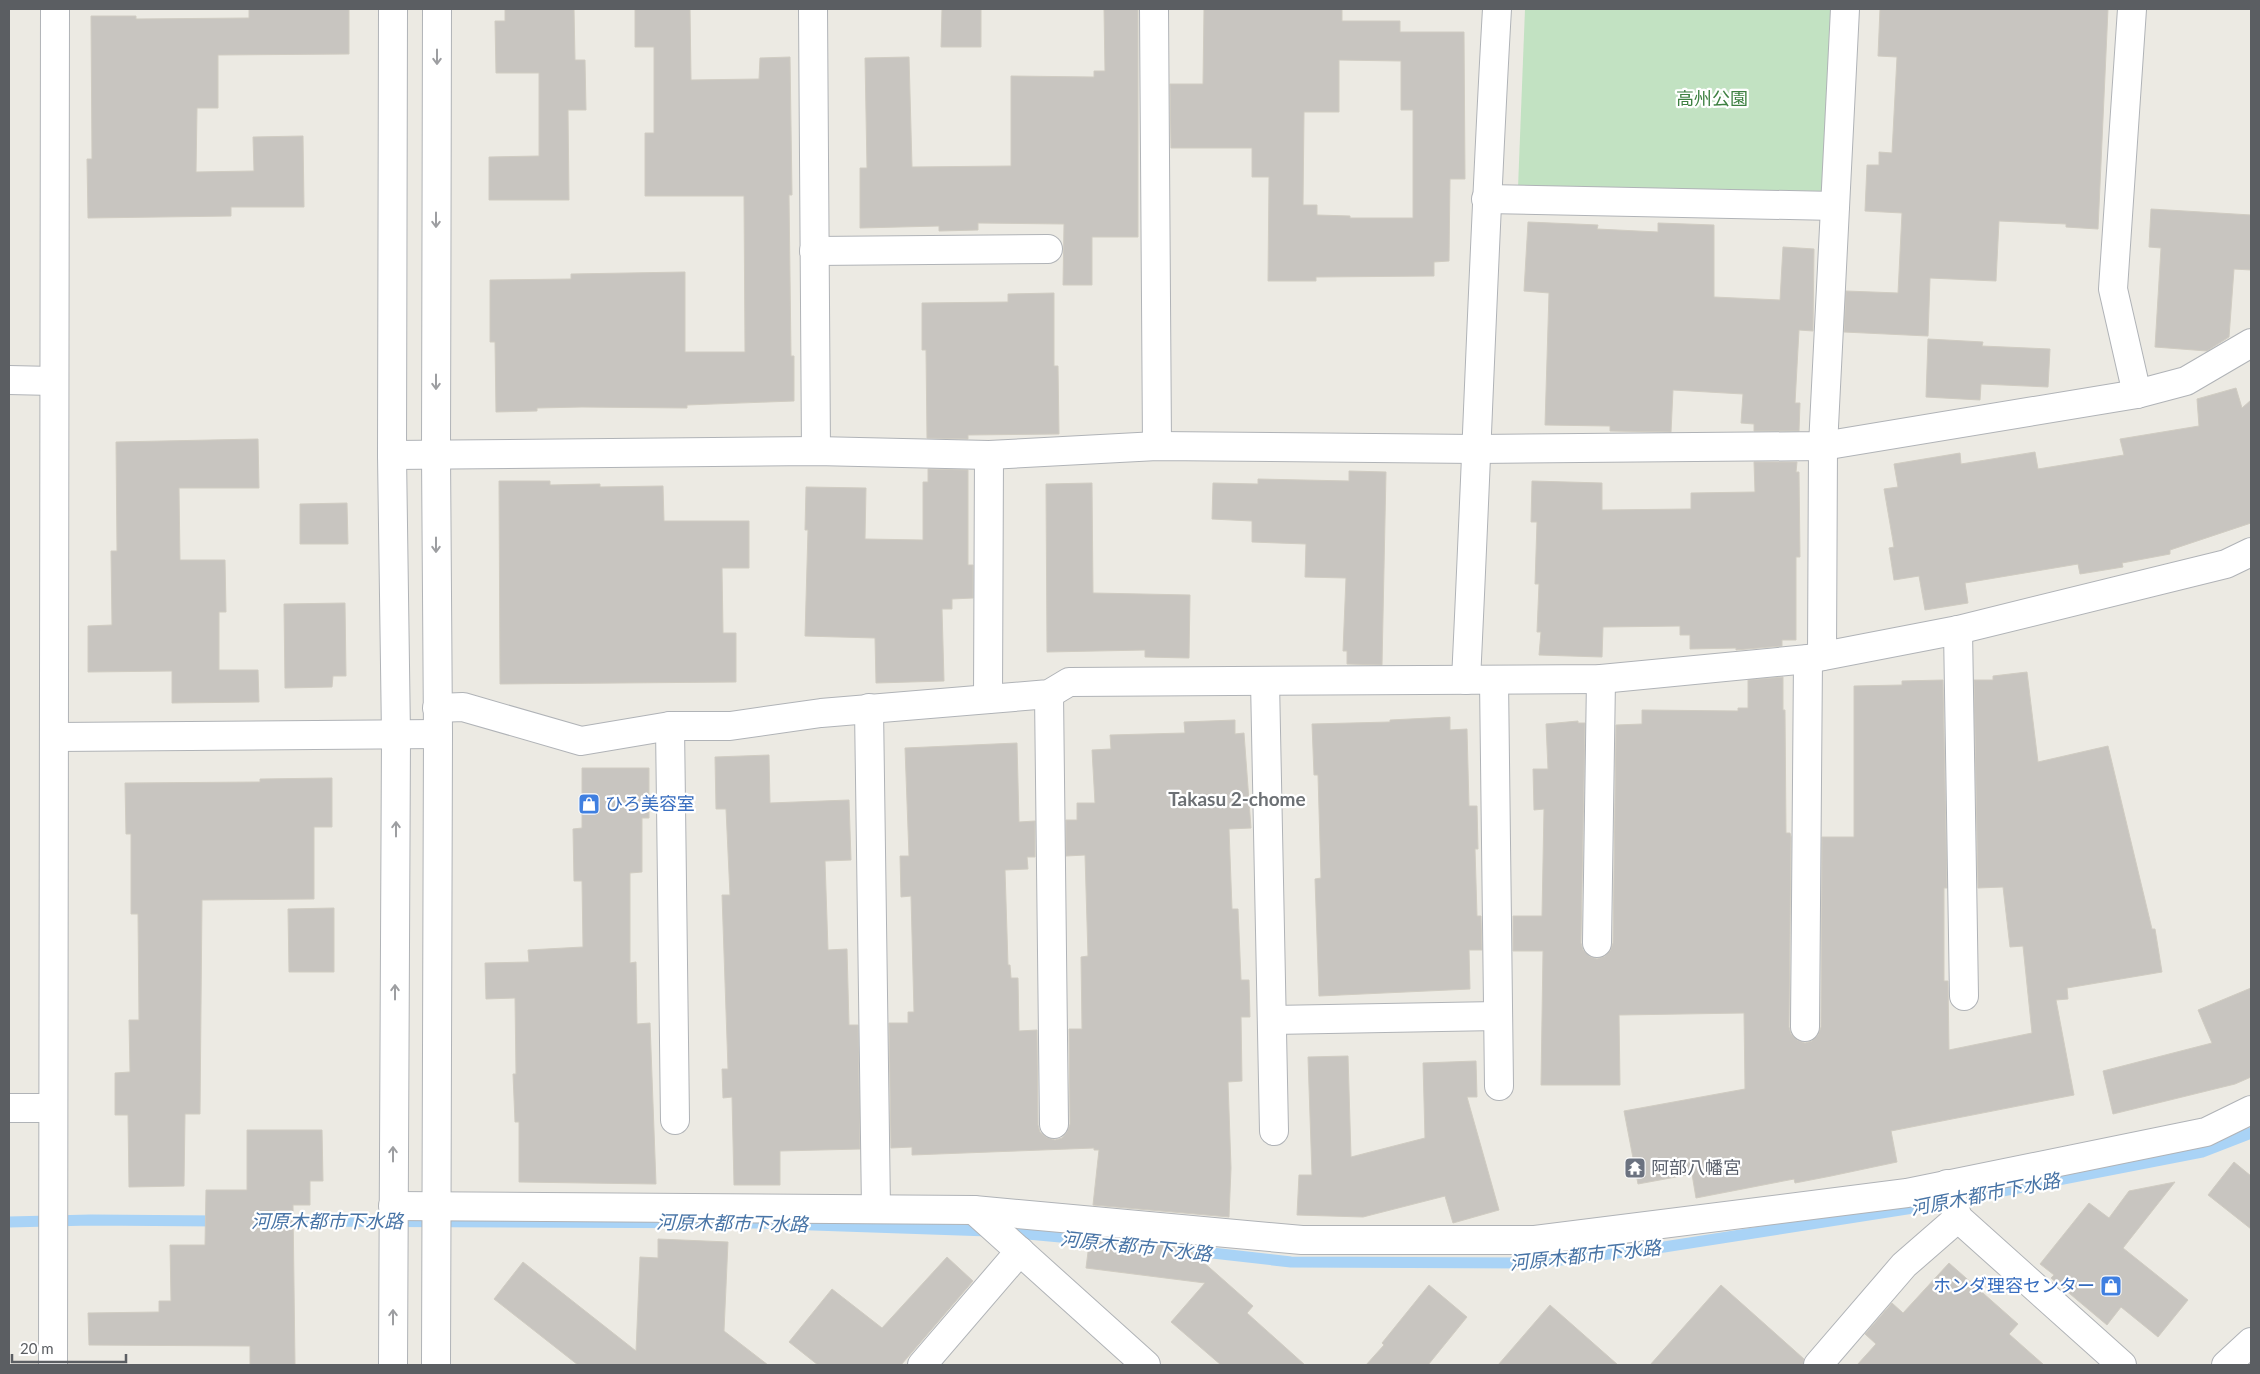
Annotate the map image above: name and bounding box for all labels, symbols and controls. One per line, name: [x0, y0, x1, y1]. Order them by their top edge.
one-way arrow: [432, 49, 442, 65]
park label: 高州公園: [1676, 87, 1748, 109]
one-way arrow: [431, 212, 441, 228]
one-way arrow: [431, 374, 441, 390]
one-way arrow: [431, 536, 441, 553]
district label: Takasu 2-chome: [1168, 787, 1306, 810]
shop icon: ひろ美容室: [577, 792, 601, 816]
place label: ひろ美容室: [605, 792, 695, 814]
one-way arrow: [391, 821, 401, 838]
one-way arrow: [390, 984, 400, 1000]
one-way arrow: [388, 1146, 398, 1162]
temple icon: 阿部八幡宮: [1623, 1156, 1647, 1180]
place label: 阿部八幡宮: [1651, 1156, 1741, 1178]
water label: 河原木都市下水路: [1908, 1167, 2064, 1219]
water label: 河原木都市下水路: [251, 1209, 405, 1232]
water label: 河原木都市下水路: [656, 1210, 810, 1235]
water label: 河原木都市下水路: [1059, 1226, 1215, 1265]
water label: 河原木都市下水路: [1508, 1235, 1664, 1274]
place label: ホンダ理容センター: [1933, 1274, 2095, 1296]
shop icon: ホンダ理容センター: [2099, 1274, 2123, 1298]
one-way arrow: [388, 1309, 398, 1325]
scale bar: [12, 1332, 126, 1364]
text: 20 m: [20, 1339, 54, 1357]

